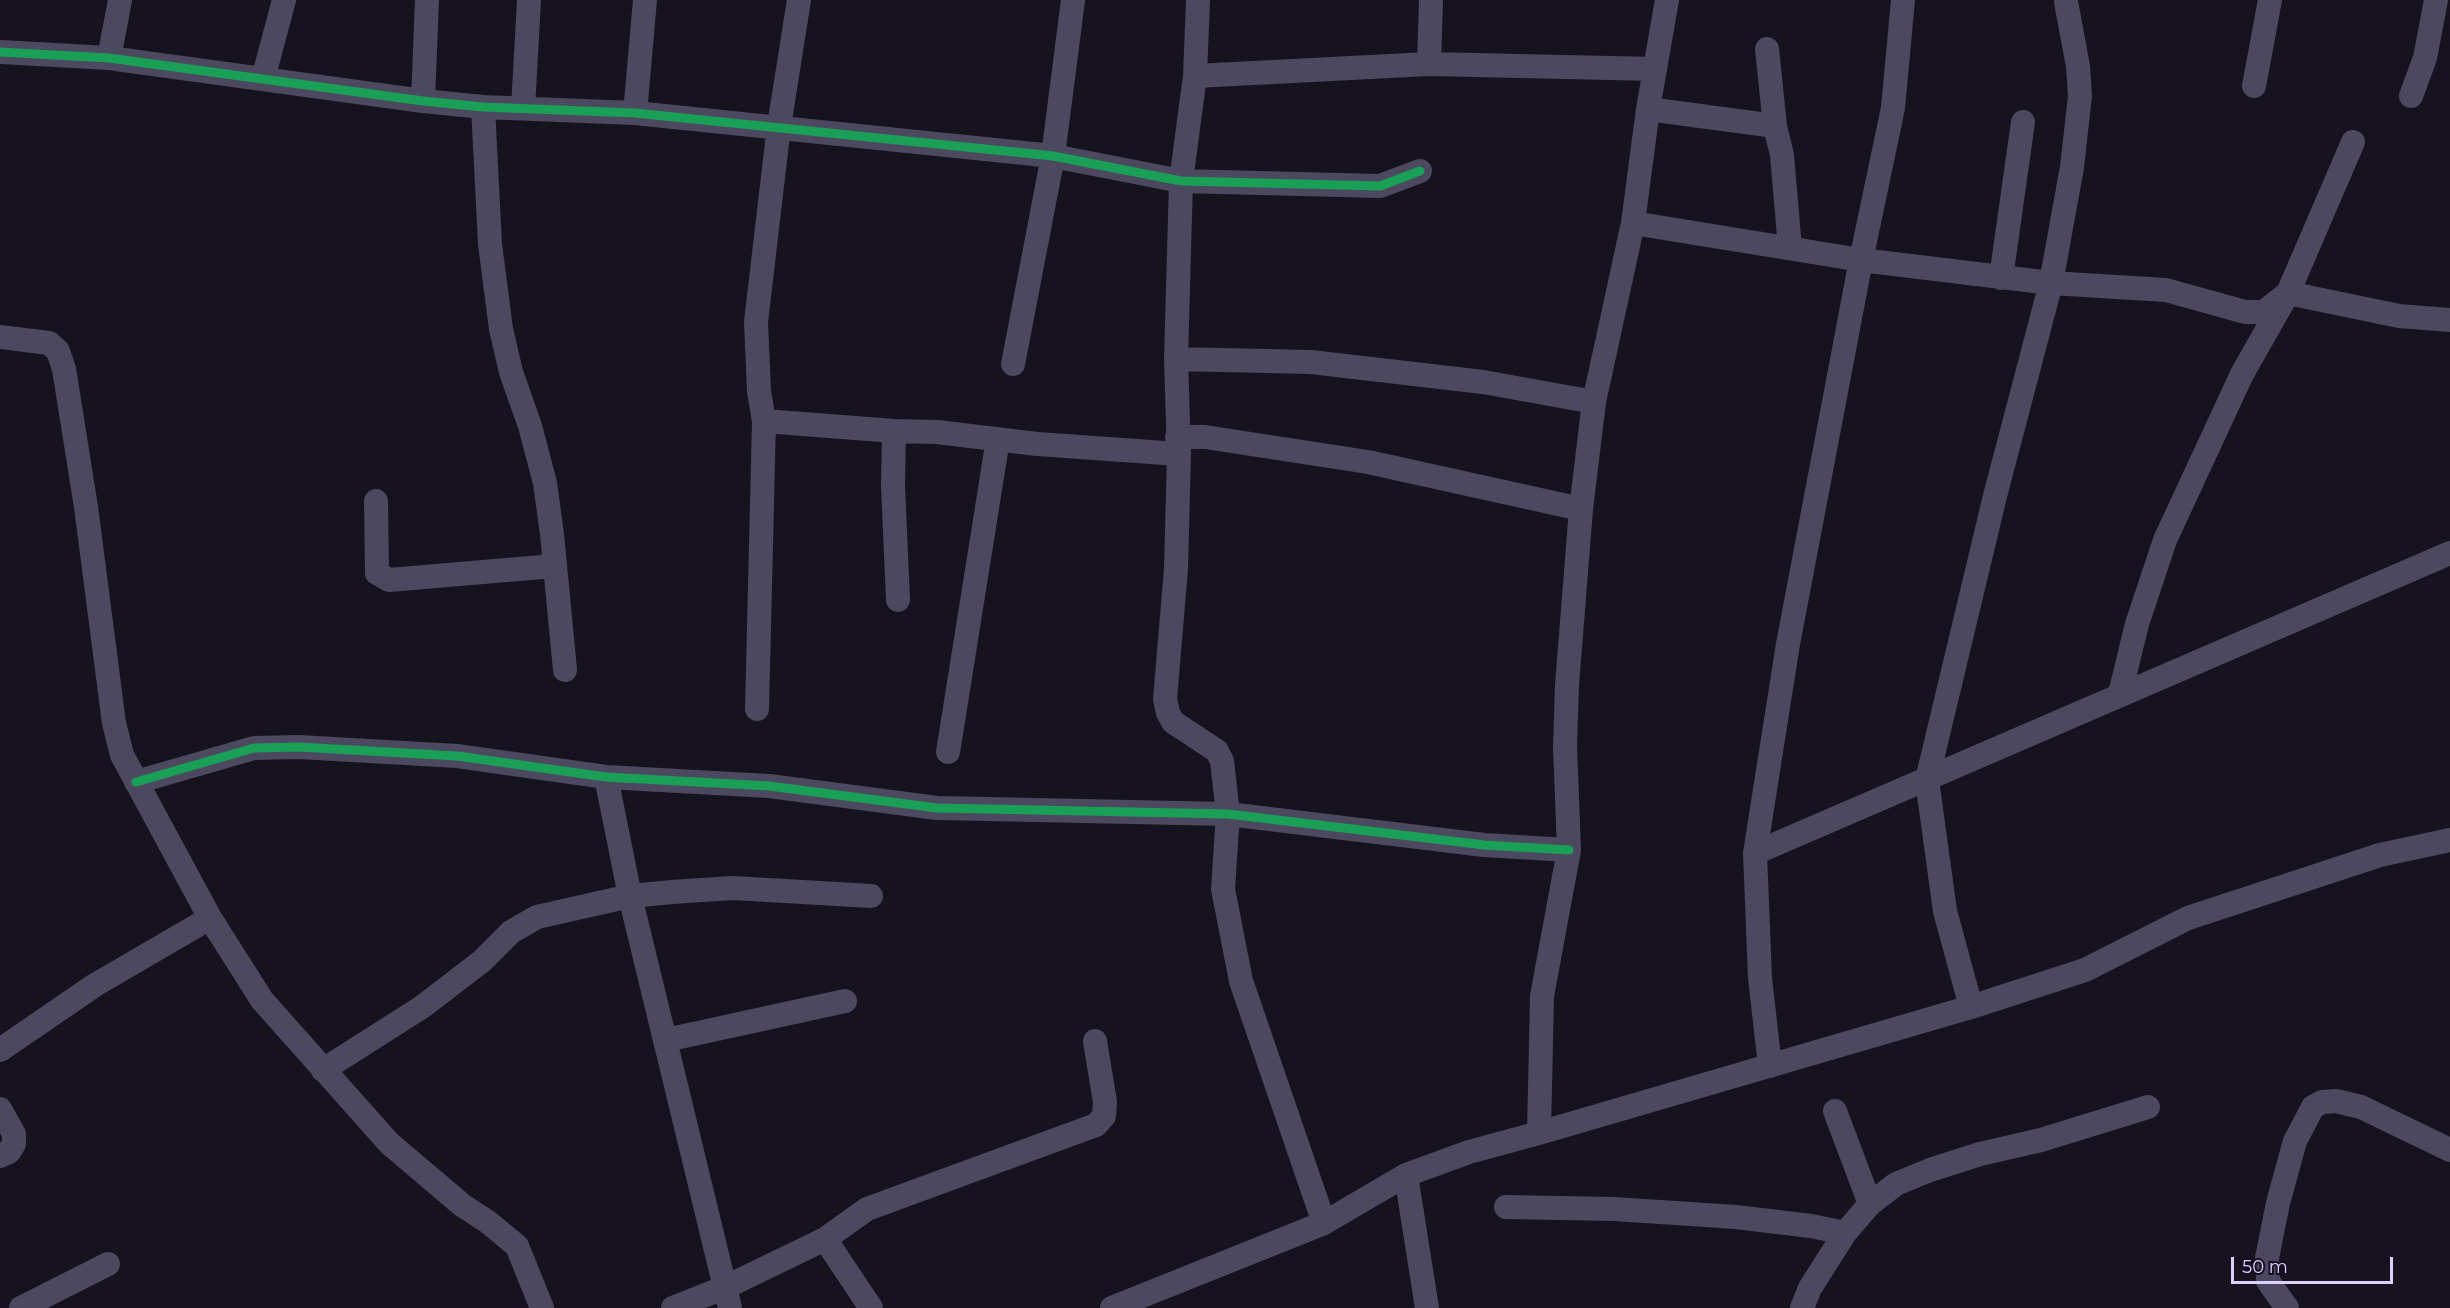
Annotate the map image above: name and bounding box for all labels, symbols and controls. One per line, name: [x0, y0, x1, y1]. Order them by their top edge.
scale bar: [2234, 1245, 2396, 1283]
text: 50 m: [2242, 1256, 2288, 1278]

